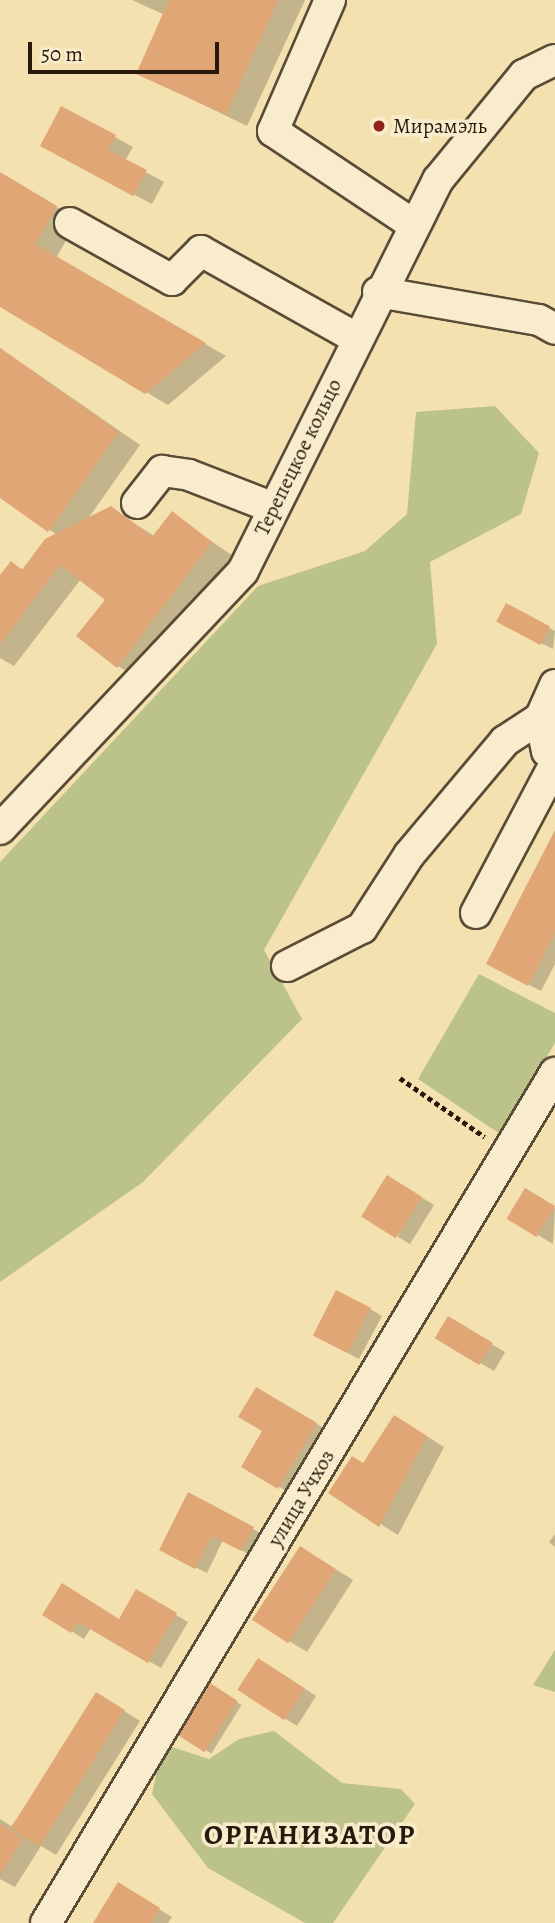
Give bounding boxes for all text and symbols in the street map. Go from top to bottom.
scale bar [32,28,222,72]
text: 50 m [41,40,83,68]
place label: Мирамэль [393,113,487,139]
marker: Мирамэль [371,118,387,134]
street label: Терепецкое кольцо [249,374,347,540]
street label: улица Учхоз [262,1445,340,1551]
district label: ОРГАНИЗАТОР [205,1818,415,1852]

